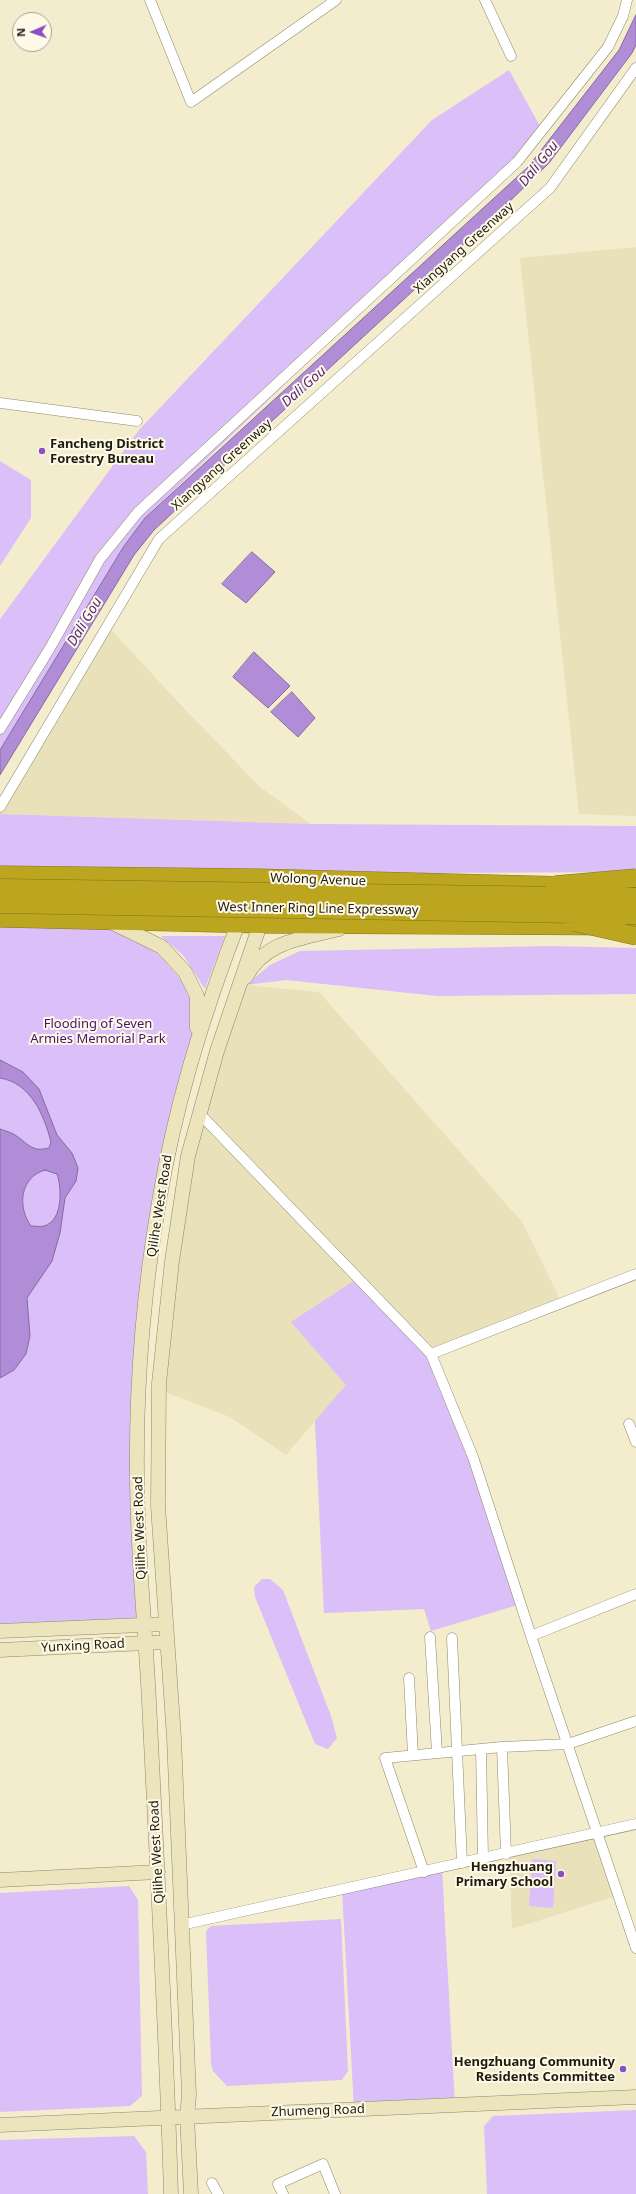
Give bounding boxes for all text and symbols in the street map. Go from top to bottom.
north arrow [12,12,52,52]
text: N [13,28,28,37]
water label: Dali Gou [516,138,562,190]
street label: Xiangyang Greenway [411,199,517,297]
water label: Dali Gou [278,363,330,411]
street label: Xiangyang Greenway [169,416,275,514]
place label: Fancheng District Forestry Bureau [50,436,164,467]
marker: Fancheng District Forestry Bureau [37,446,47,456]
water label: Dali Gou [64,595,106,649]
street label: Wolong Avenue [270,871,366,889]
street label: West Inner Ring Line Expressway [217,899,419,919]
park label: Flooding of Seven Armies Memorial Park [30,1016,166,1047]
street label: Qilihe West Road [144,1154,176,1258]
street label: Qilihe West Road [130,1476,150,1580]
street label: Yunxing Road [41,1636,125,1656]
street label: Qilihe West Road [146,1800,168,1904]
place label: Hengzhuang Primary School [456,1859,553,1890]
marker: Hengzhuang Primary School [556,1869,566,1879]
place label: Hengzhuang Community Residents Committee [454,2054,615,2085]
marker: Hengzhuang Community Residents Committee [618,2064,628,2074]
street label: Zhumeng Road [271,2102,365,2120]

